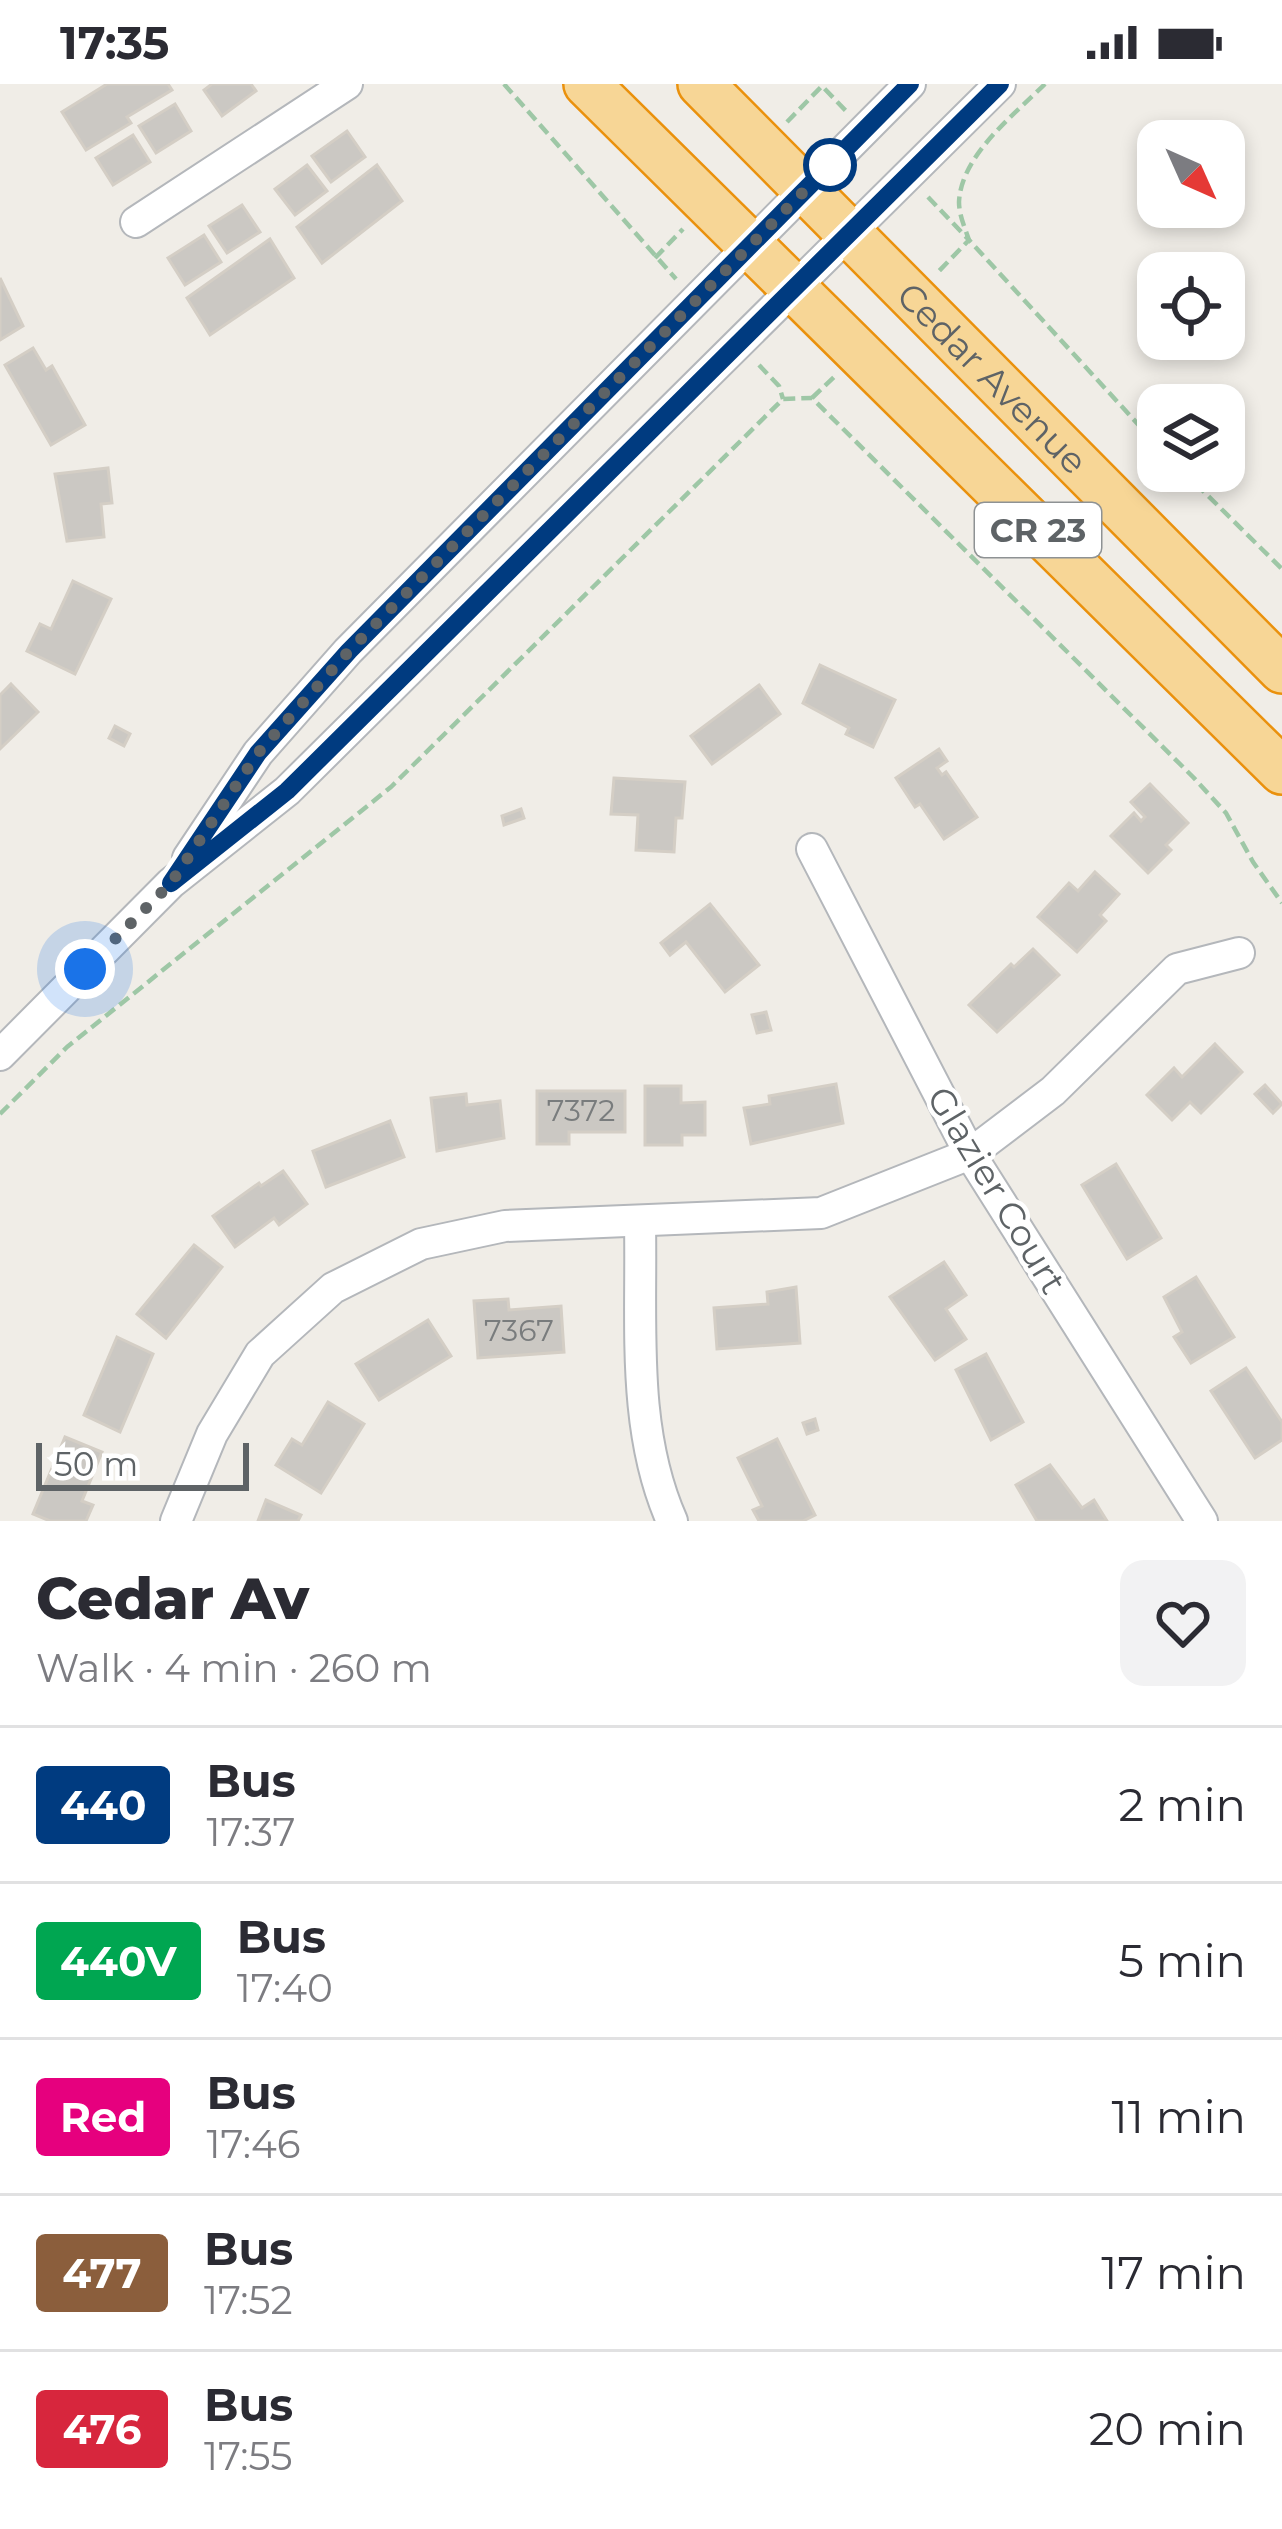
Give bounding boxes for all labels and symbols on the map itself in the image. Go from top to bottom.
north arrow [1137,120,1245,228]
unlabelled marker [805,140,855,190]
street label: Cedar Avenue [888,273,1097,483]
road number: CR 23 [975,503,1101,557]
your location [55,939,115,999]
street label: Glazier Court [918,1079,1076,1301]
house number: 7372 [547,1092,615,1129]
house number: 7367 [484,1312,554,1349]
scale bar [36,1437,249,1490]

